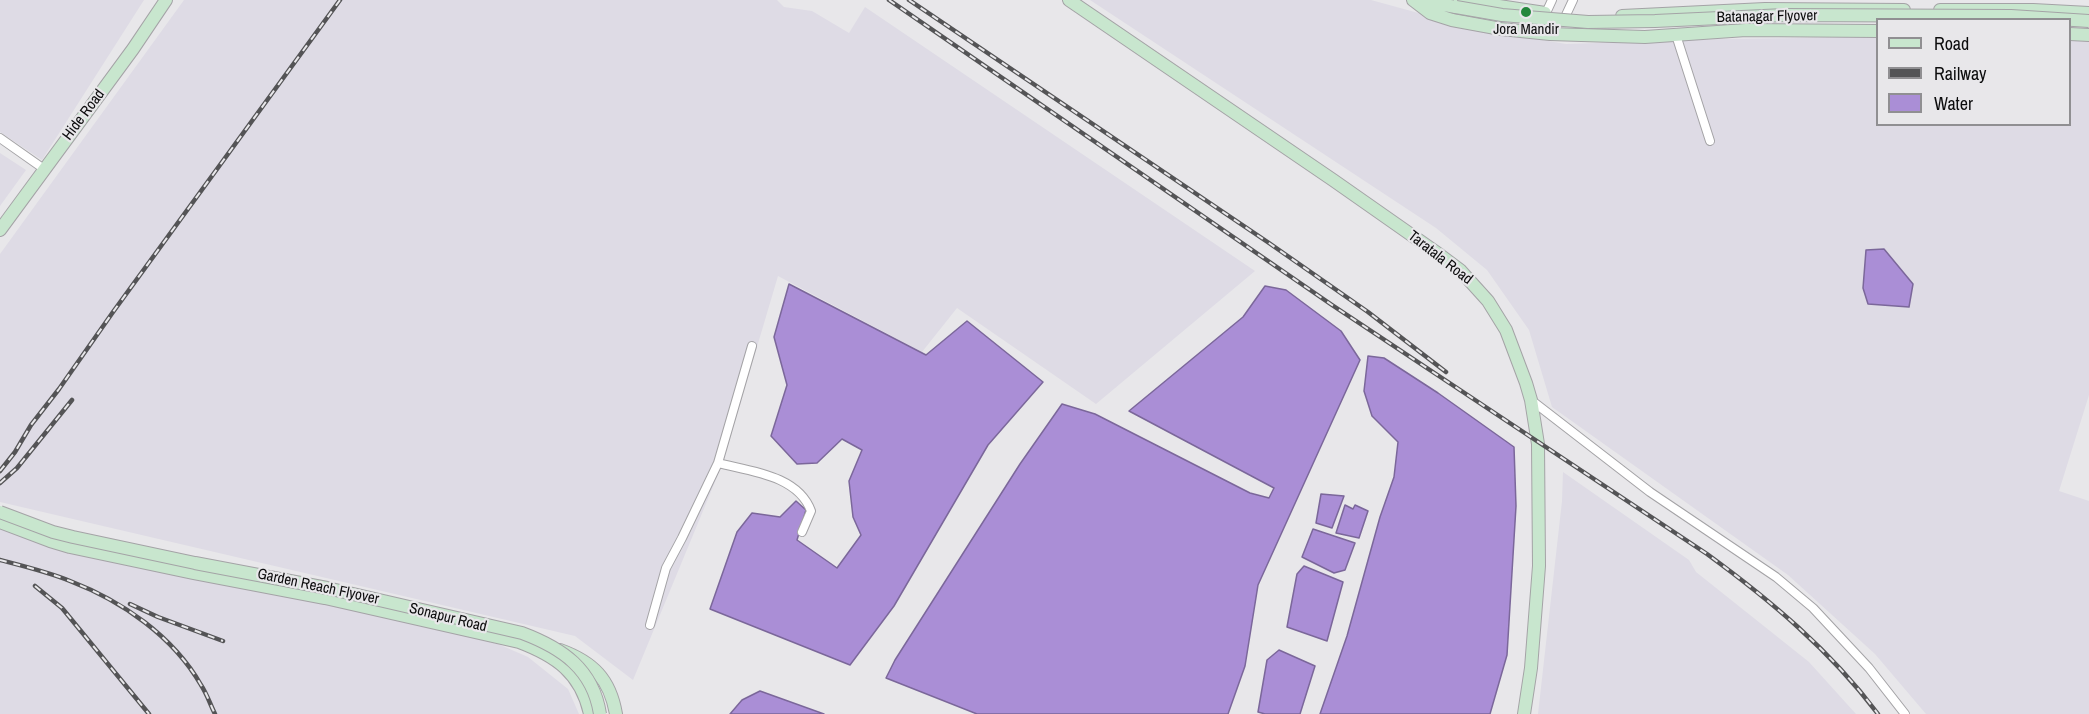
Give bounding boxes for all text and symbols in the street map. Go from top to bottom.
marker: Jora Mandir [1519,5,1533,19]
street label: Batanagar Flyover [1717,7,1817,27]
legend [1876,18,2071,126]
place label: Jora Mandir [1493,21,1559,39]
text: Road [1934,31,1969,56]
text: Railway [1934,61,1987,86]
street label: Hide Road [59,86,109,144]
text: Water [1934,91,1973,116]
street label: Taratala Road [1404,227,1476,289]
street label: Garden Reach Flyover [256,565,380,609]
street label: Sonapur Road [407,600,489,636]

